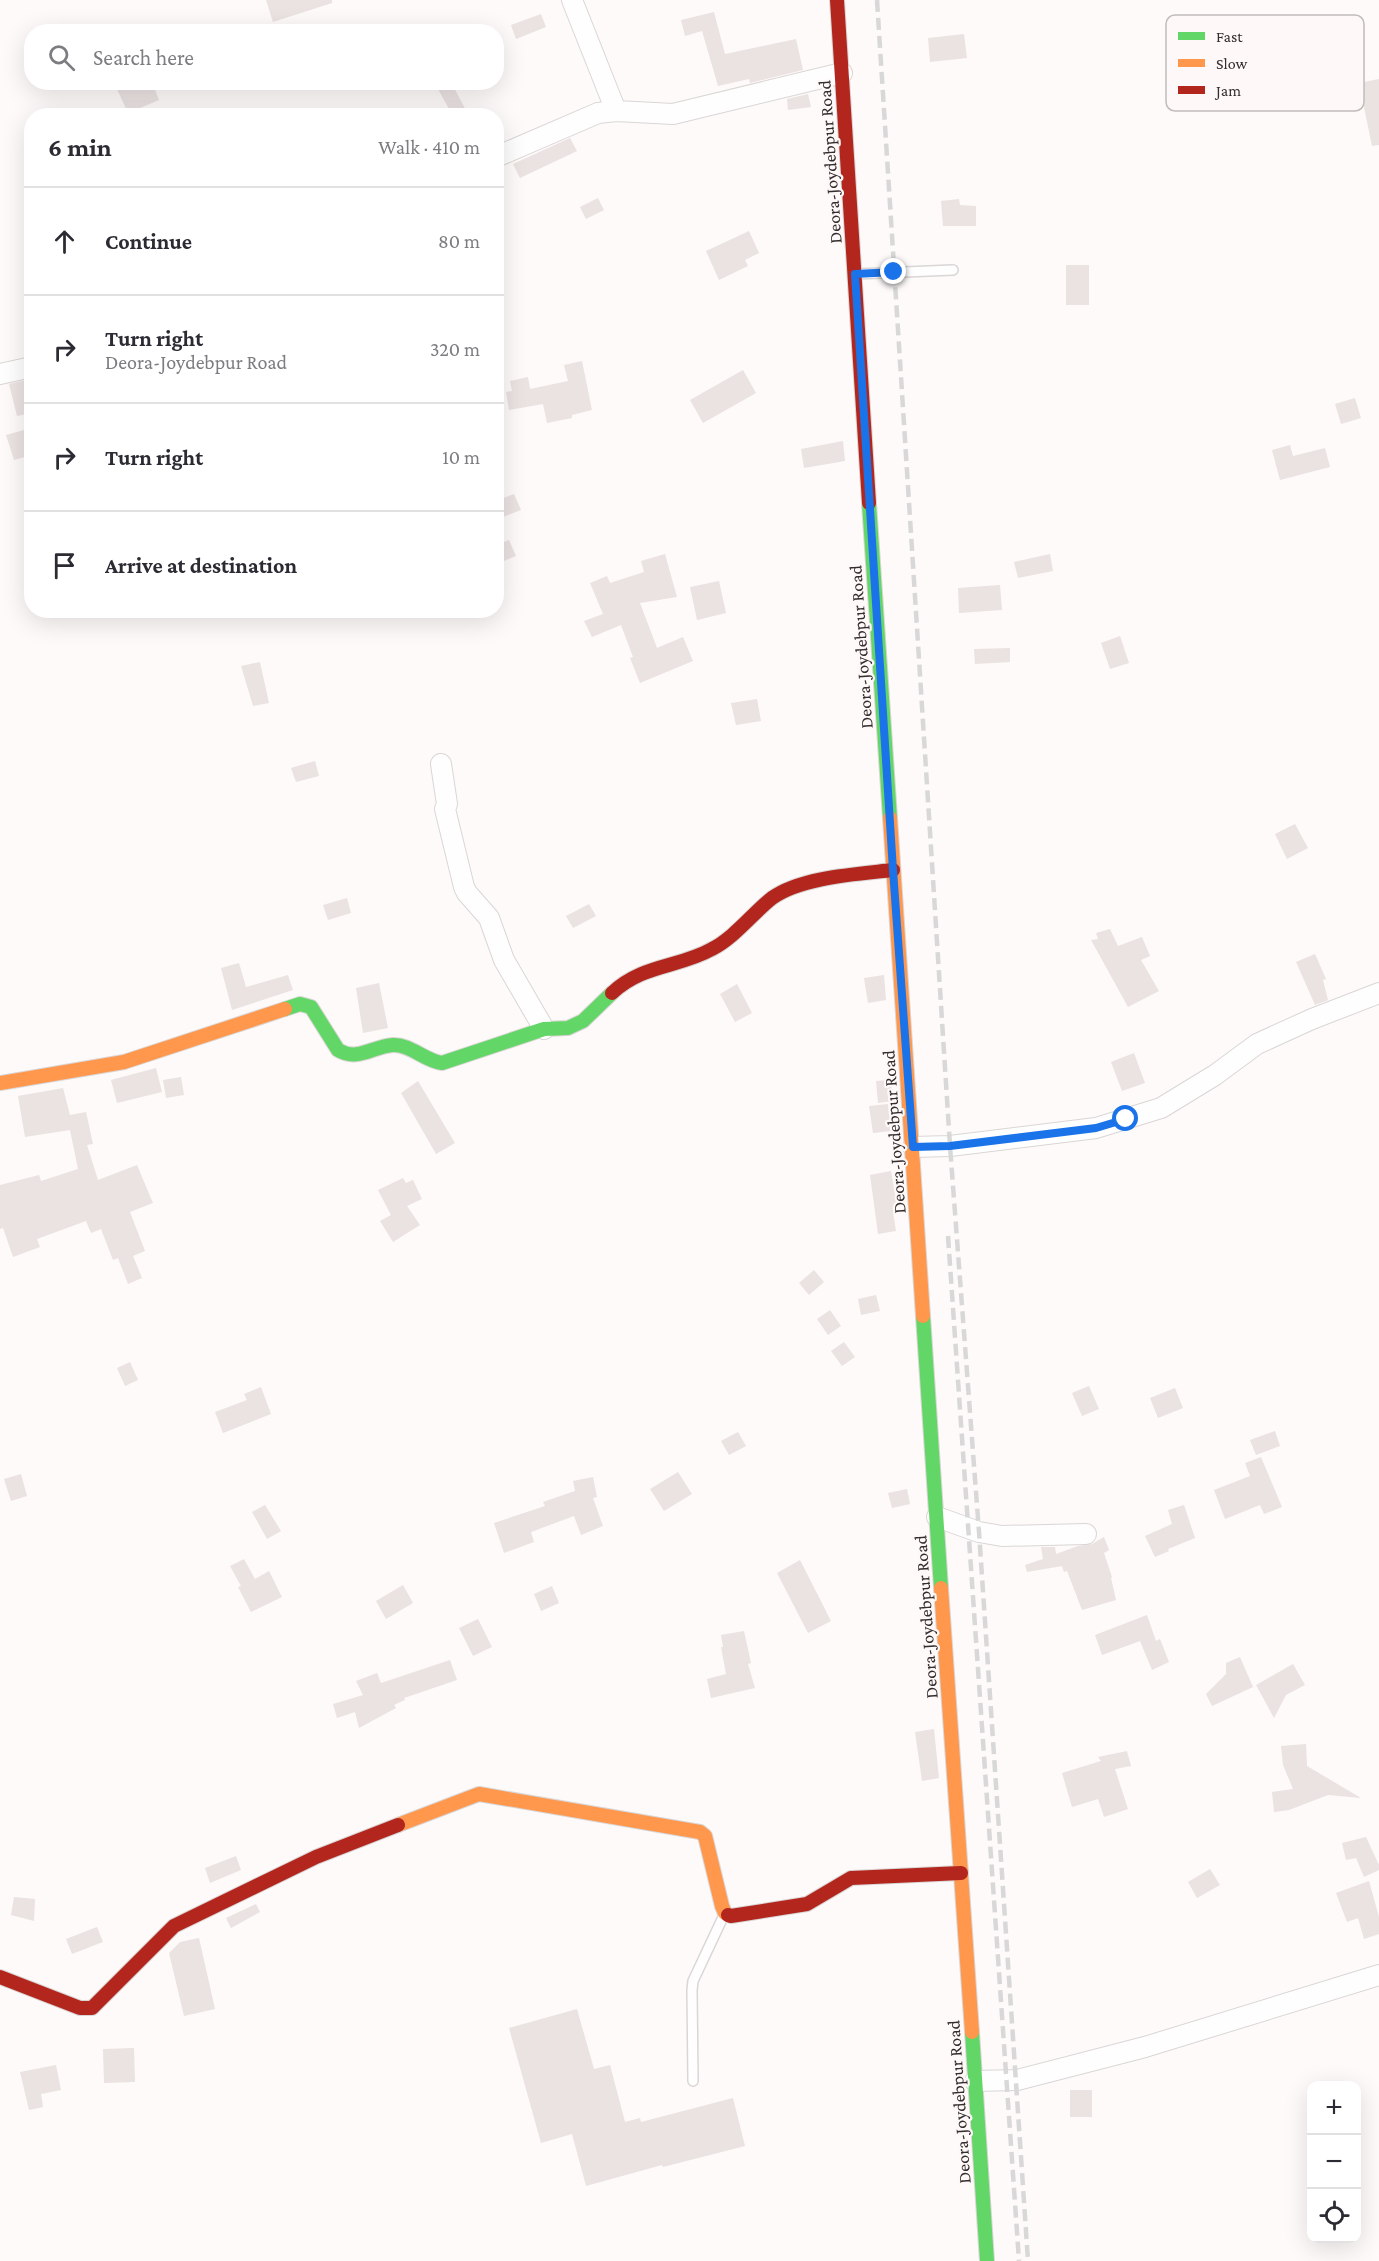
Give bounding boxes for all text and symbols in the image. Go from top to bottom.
legend [1166,15,1364,111]
search box [24,24,504,90]
text: Fast [1216,28,1243,45]
icon: search [45,41,78,74]
text: Search here [93,45,194,70]
text: Slow [1216,55,1248,72]
street label: Deora-Joydebpur Road [814,79,846,244]
text: Jam [1214,82,1241,100]
text: 6 min [48,133,112,162]
text: Walk · 410 m [378,136,480,158]
icon: ahead [48,225,81,258]
text: Continue [105,229,192,254]
text: 80 m [438,230,480,252]
route end [880,258,906,284]
text: Turn right [105,326,203,351]
icon: right [48,333,81,366]
text: 320 m [430,338,480,360]
text: Deora-Joydebpur Road [105,351,287,373]
icon: right [48,441,81,474]
text: Turn right [105,445,203,470]
text: 10 m [442,446,480,468]
icon: arrive [48,549,81,582]
text: Arrive at destination [105,553,297,578]
street label: Deora-Joydebpur Road [845,564,877,729]
street label: Deora-Joydebpur Road [878,1049,910,1214]
route start [1112,1105,1138,1131]
street label: Deora-Joydebpur Road [910,1534,942,1699]
street label: Deora-Joydebpur Road [943,2019,975,2184]
map controls [1307,2081,1361,2243]
button: + [1307,2081,1361,2135]
button: − [1307,2135,1361,2189]
button: locate [1307,2189,1361,2243]

